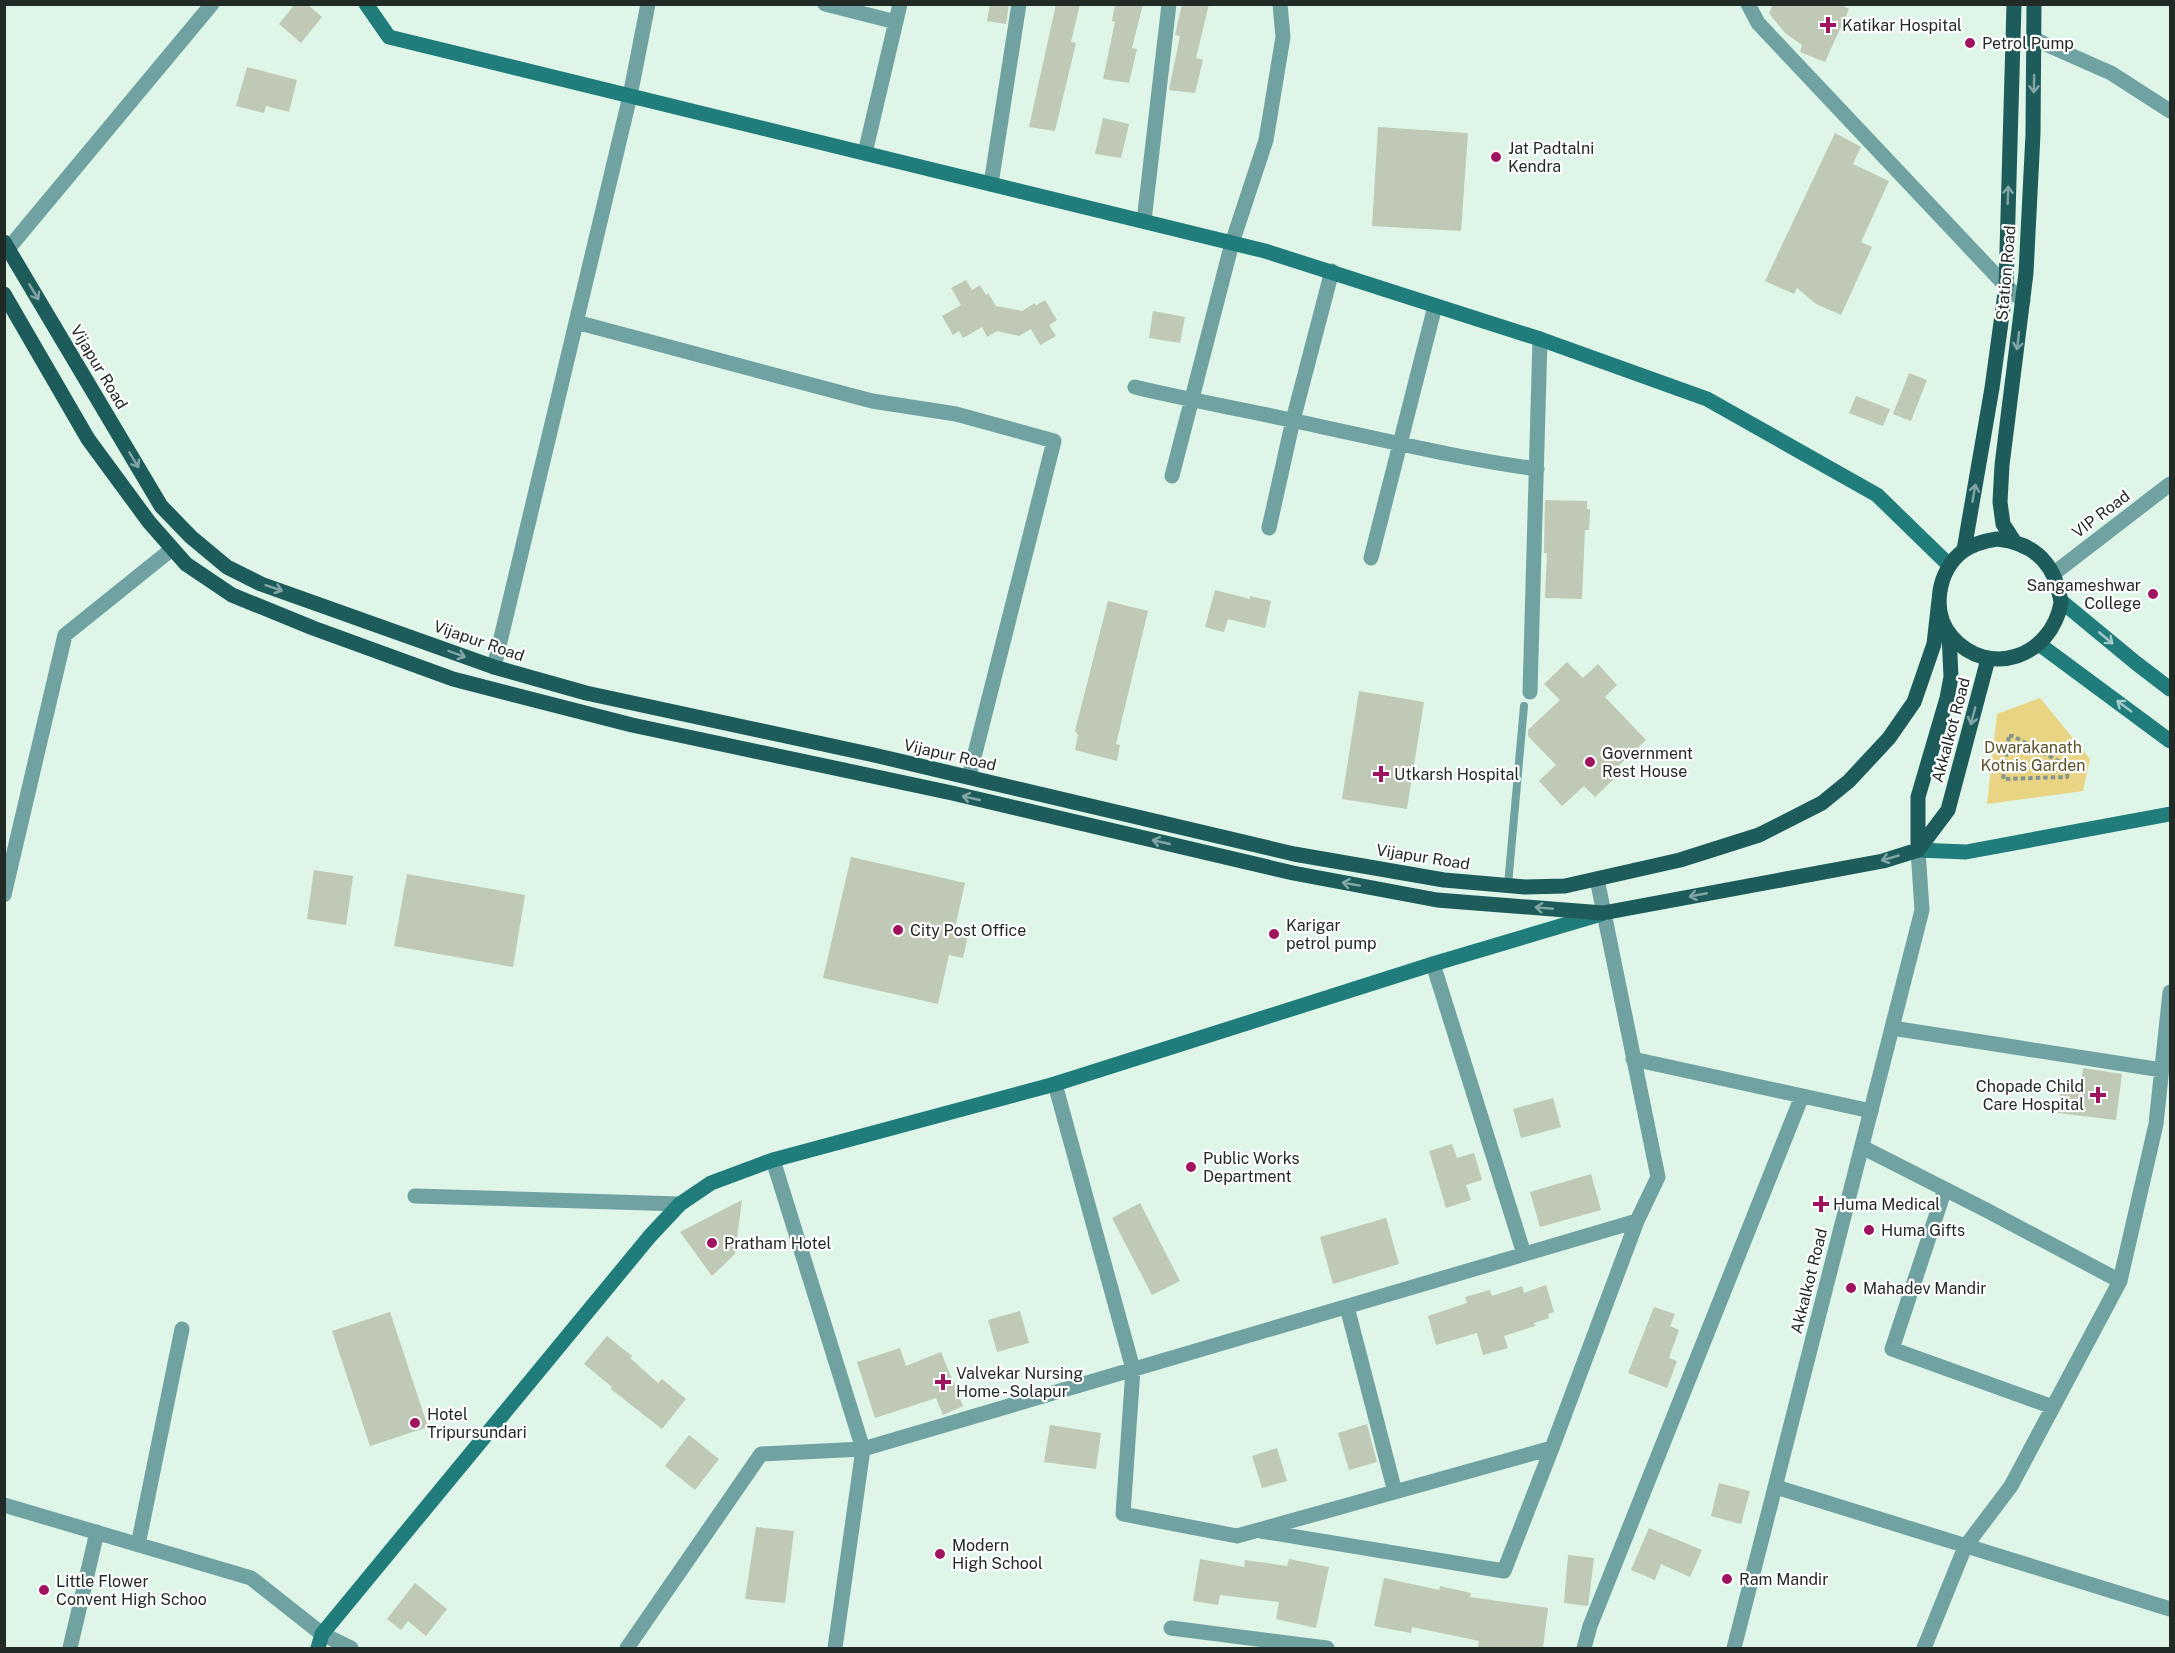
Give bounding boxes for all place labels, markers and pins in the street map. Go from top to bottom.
marker: Katikar Hospital [1819,16,1837,34]
place label: Katikar Hospital [1842,16,1962,35]
place label: Petrol Pump [1982,34,2074,53]
marker: Petrol Pump [1963,36,1977,50]
place label: Jat Padtalni Kendra [1508,139,1594,176]
marker: Jat Padtalni Kendra [1489,150,1503,164]
place label: Sangameshwar College [2026,576,2141,613]
marker: Sangameshwar College [2146,587,2160,601]
place label: Government Rest House [1602,744,1693,781]
marker: Government Rest House [1583,755,1597,769]
marker: Utkarsh Hospital [1372,765,1390,783]
place label: Utkarsh Hospital [1394,765,1519,784]
place label: Karigar petrol pump [1286,916,1377,953]
place label: City Post Office [910,921,1026,940]
marker: City Post Office [891,923,905,937]
marker: Karigar petrol pump [1267,927,1281,941]
place label: Chopade Child Care Hospital [1976,1077,2084,1114]
marker: Chopade Child Care Hospital [2089,1086,2107,1104]
place label: Public Works Department [1203,1149,1300,1186]
marker: Public Works Department [1184,1160,1198,1174]
place label: Huma Medical [1833,1195,1940,1214]
marker: Huma Medical [1814,1197,1828,1211]
place label: Huma Gifts [1881,1221,1965,1240]
marker: Huma Gifts [1862,1223,1876,1237]
place label: Pratham Hotel [724,1234,832,1253]
marker: Pratham Hotel [705,1236,719,1250]
place label: Mahadev Mandir [1863,1279,1987,1298]
marker: Mahadev Mandir [1844,1281,1858,1295]
place label: Valvekar Nursing Home - Solapur [956,1364,1083,1401]
marker: Valvekar Nursing Home - Solapur [934,1373,952,1391]
place label: Hotel Tripursundari [427,1405,527,1442]
marker: Hotel Tripursundari [408,1416,422,1430]
place label: Modern High School [952,1536,1043,1573]
marker: Modern High School [933,1547,947,1561]
place label: Ram Mandir [1739,1570,1828,1589]
place label: Little Flower Convent High Schoo [56,1572,207,1609]
marker: Ram Mandir [1720,1572,1734,1586]
marker: Little Flower Convent High Schoo [37,1583,51,1597]

